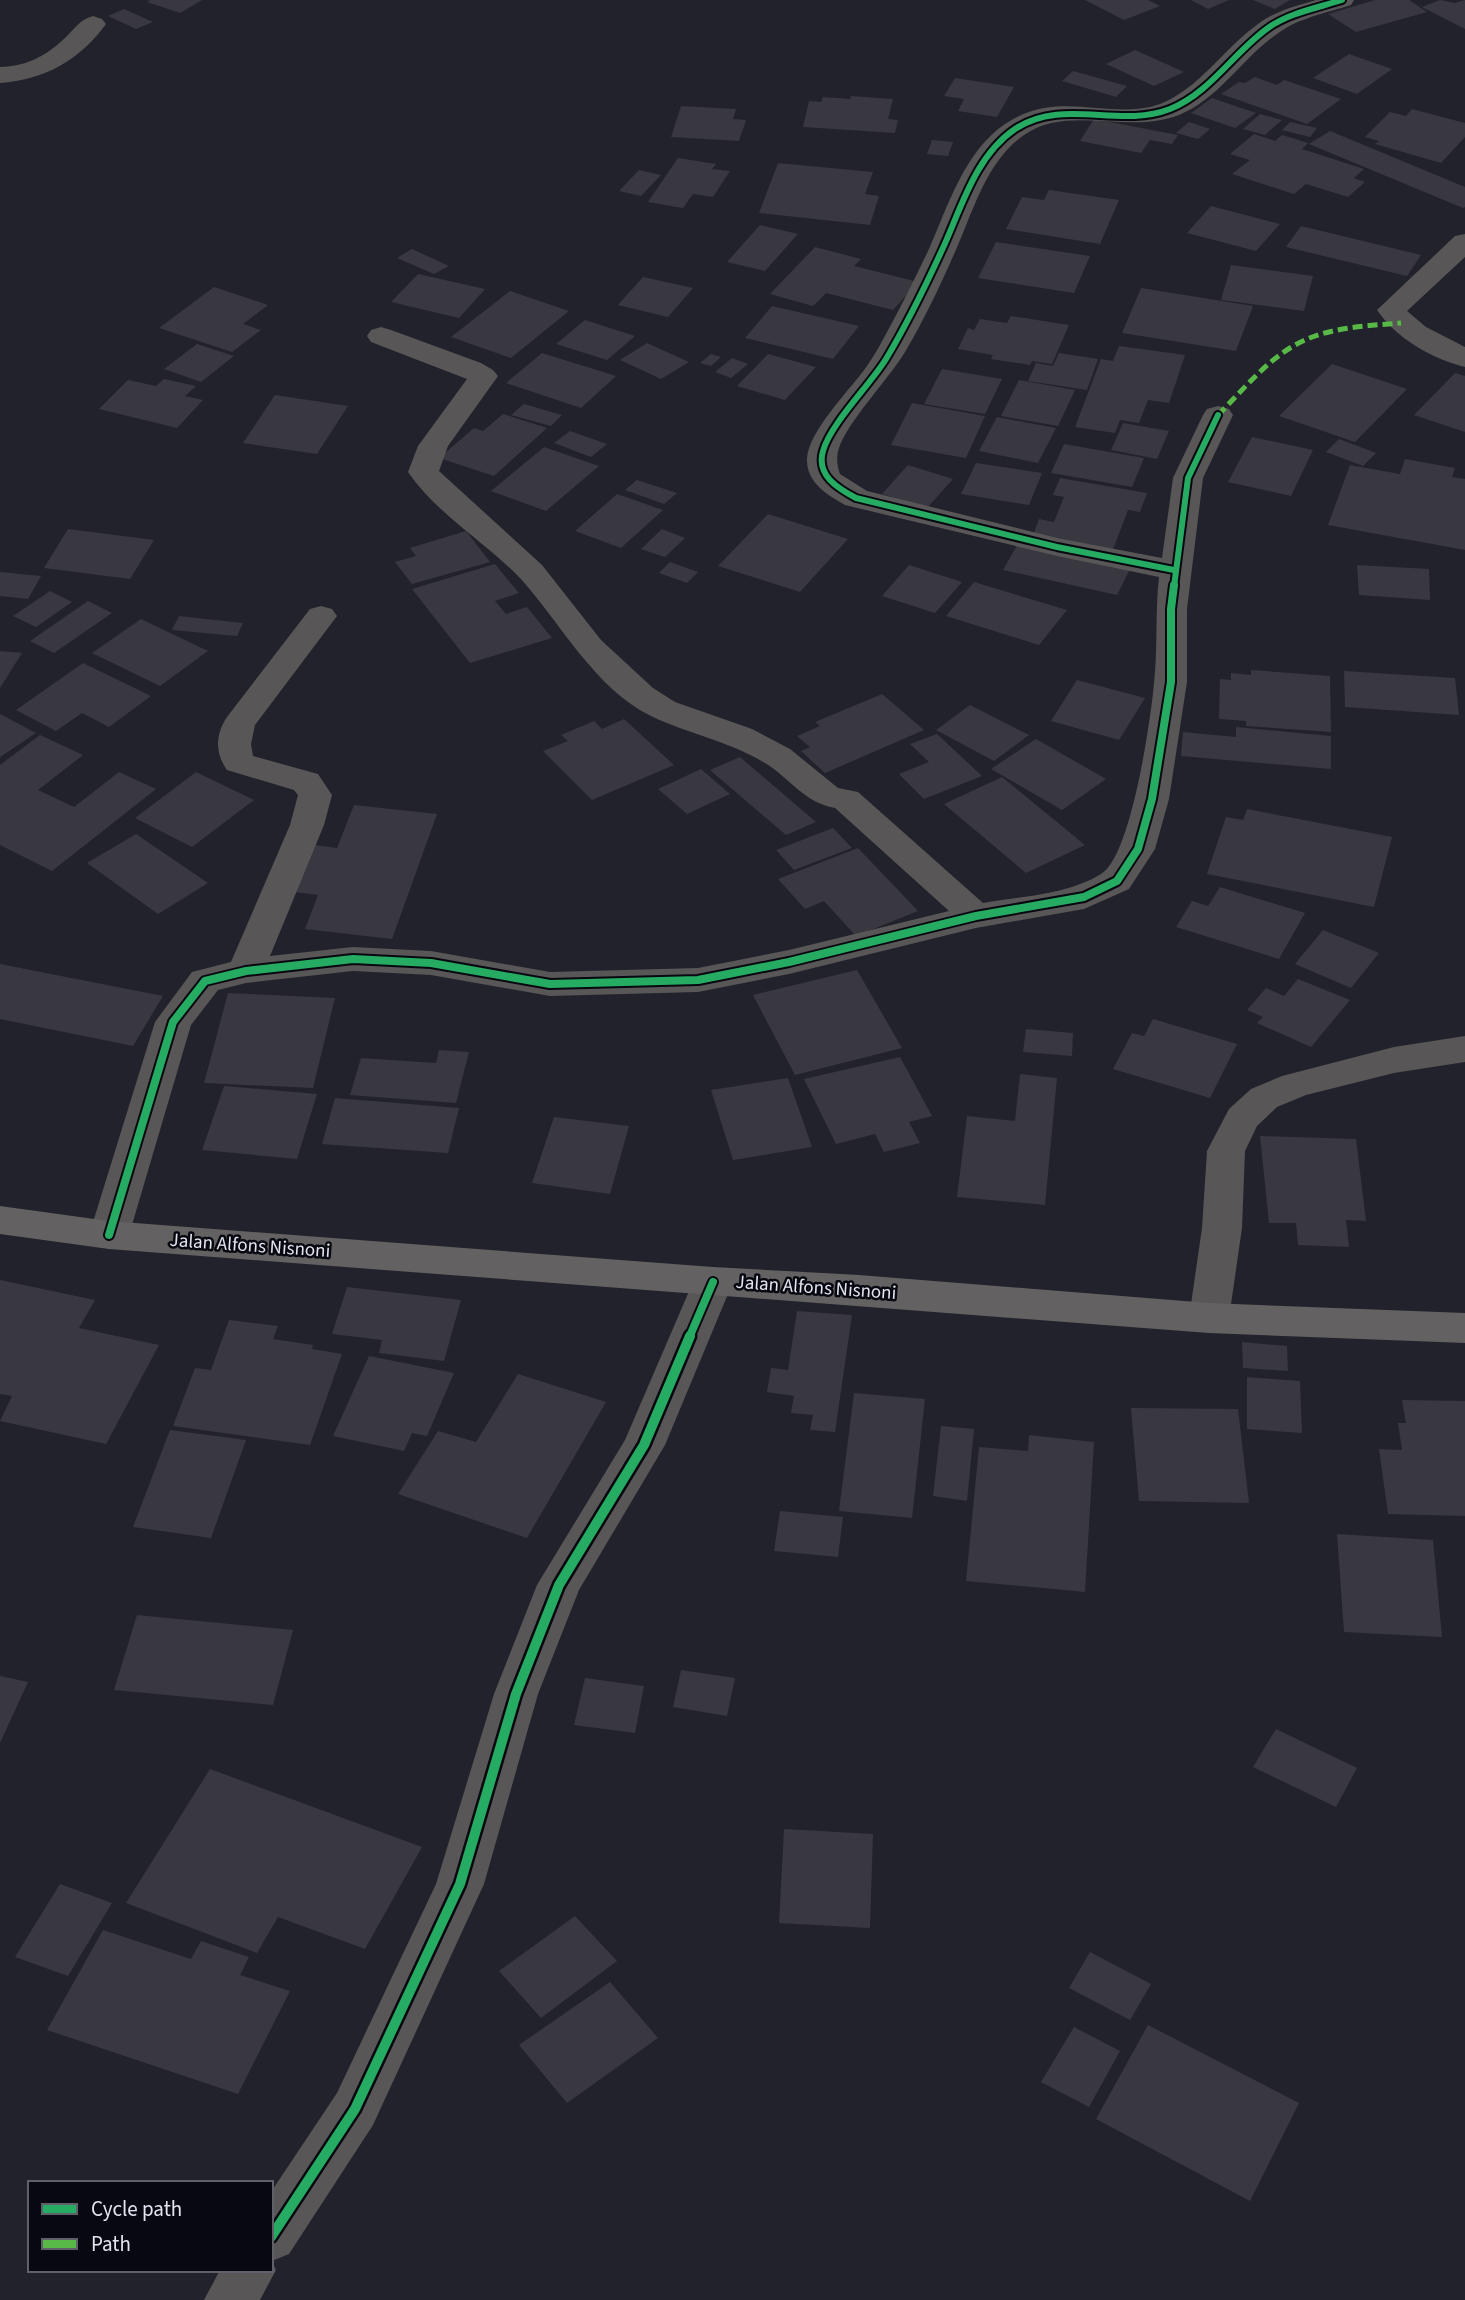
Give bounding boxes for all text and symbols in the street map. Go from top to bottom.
street label: Jalan Alfons Nisnoni [169,1227,331,1265]
street label: Jalan Alfons Nisnoni [735,1269,897,1307]
legend [28,2181,273,2272]
text: Cycle path [91,2194,182,2224]
text: Path [91,2229,131,2259]

